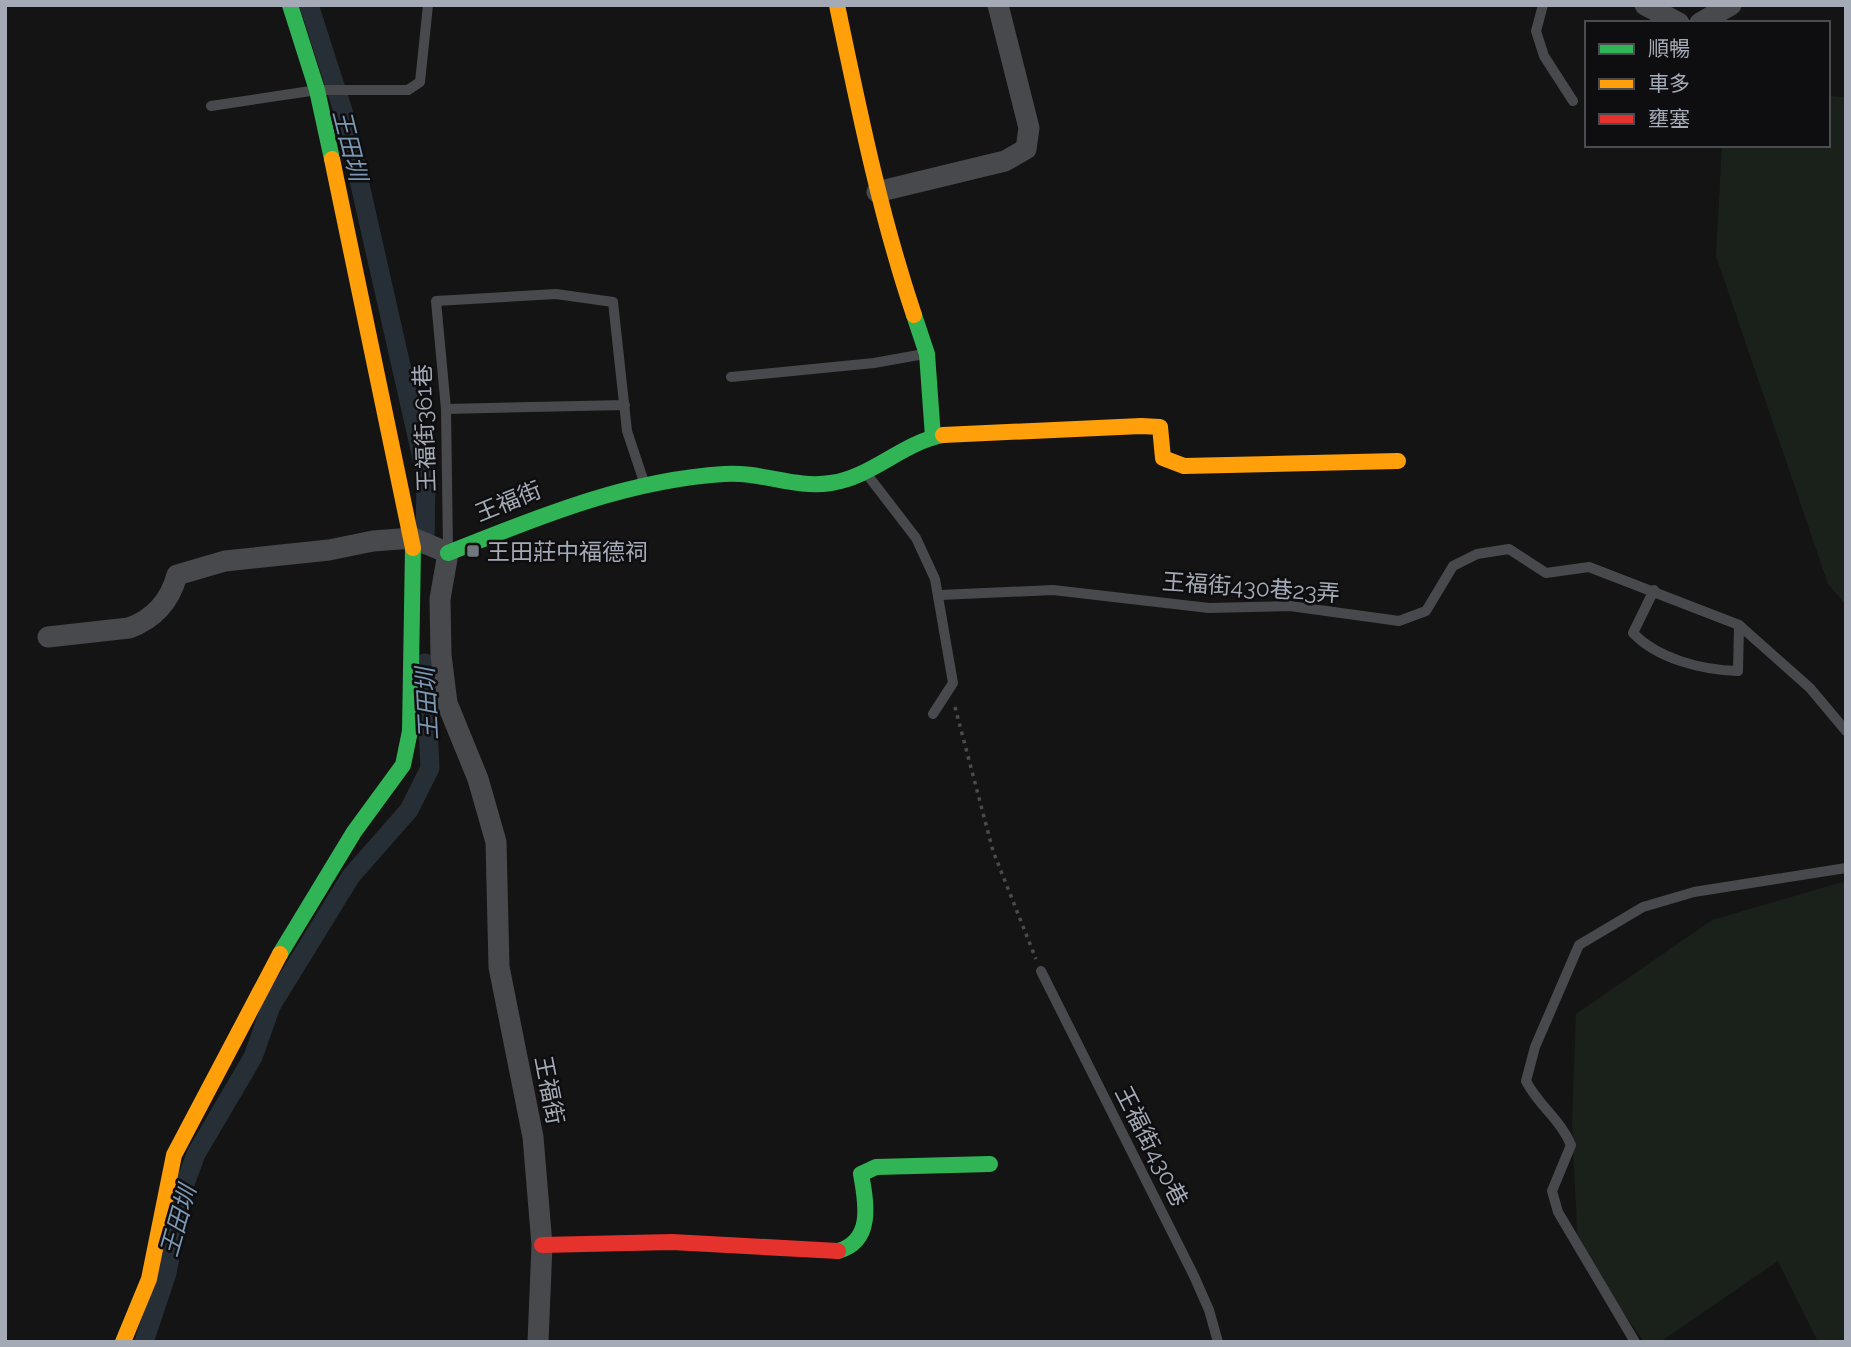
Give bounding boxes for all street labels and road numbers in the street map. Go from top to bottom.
street label: 王福街361巷 [408,364,440,492]
street label: 王福街 [471,476,545,526]
street label: 王福街430巷23弄 [1161,567,1341,607]
street label: 王福街 [530,1054,570,1126]
street label: 王福街430巷 [1110,1082,1194,1210]

